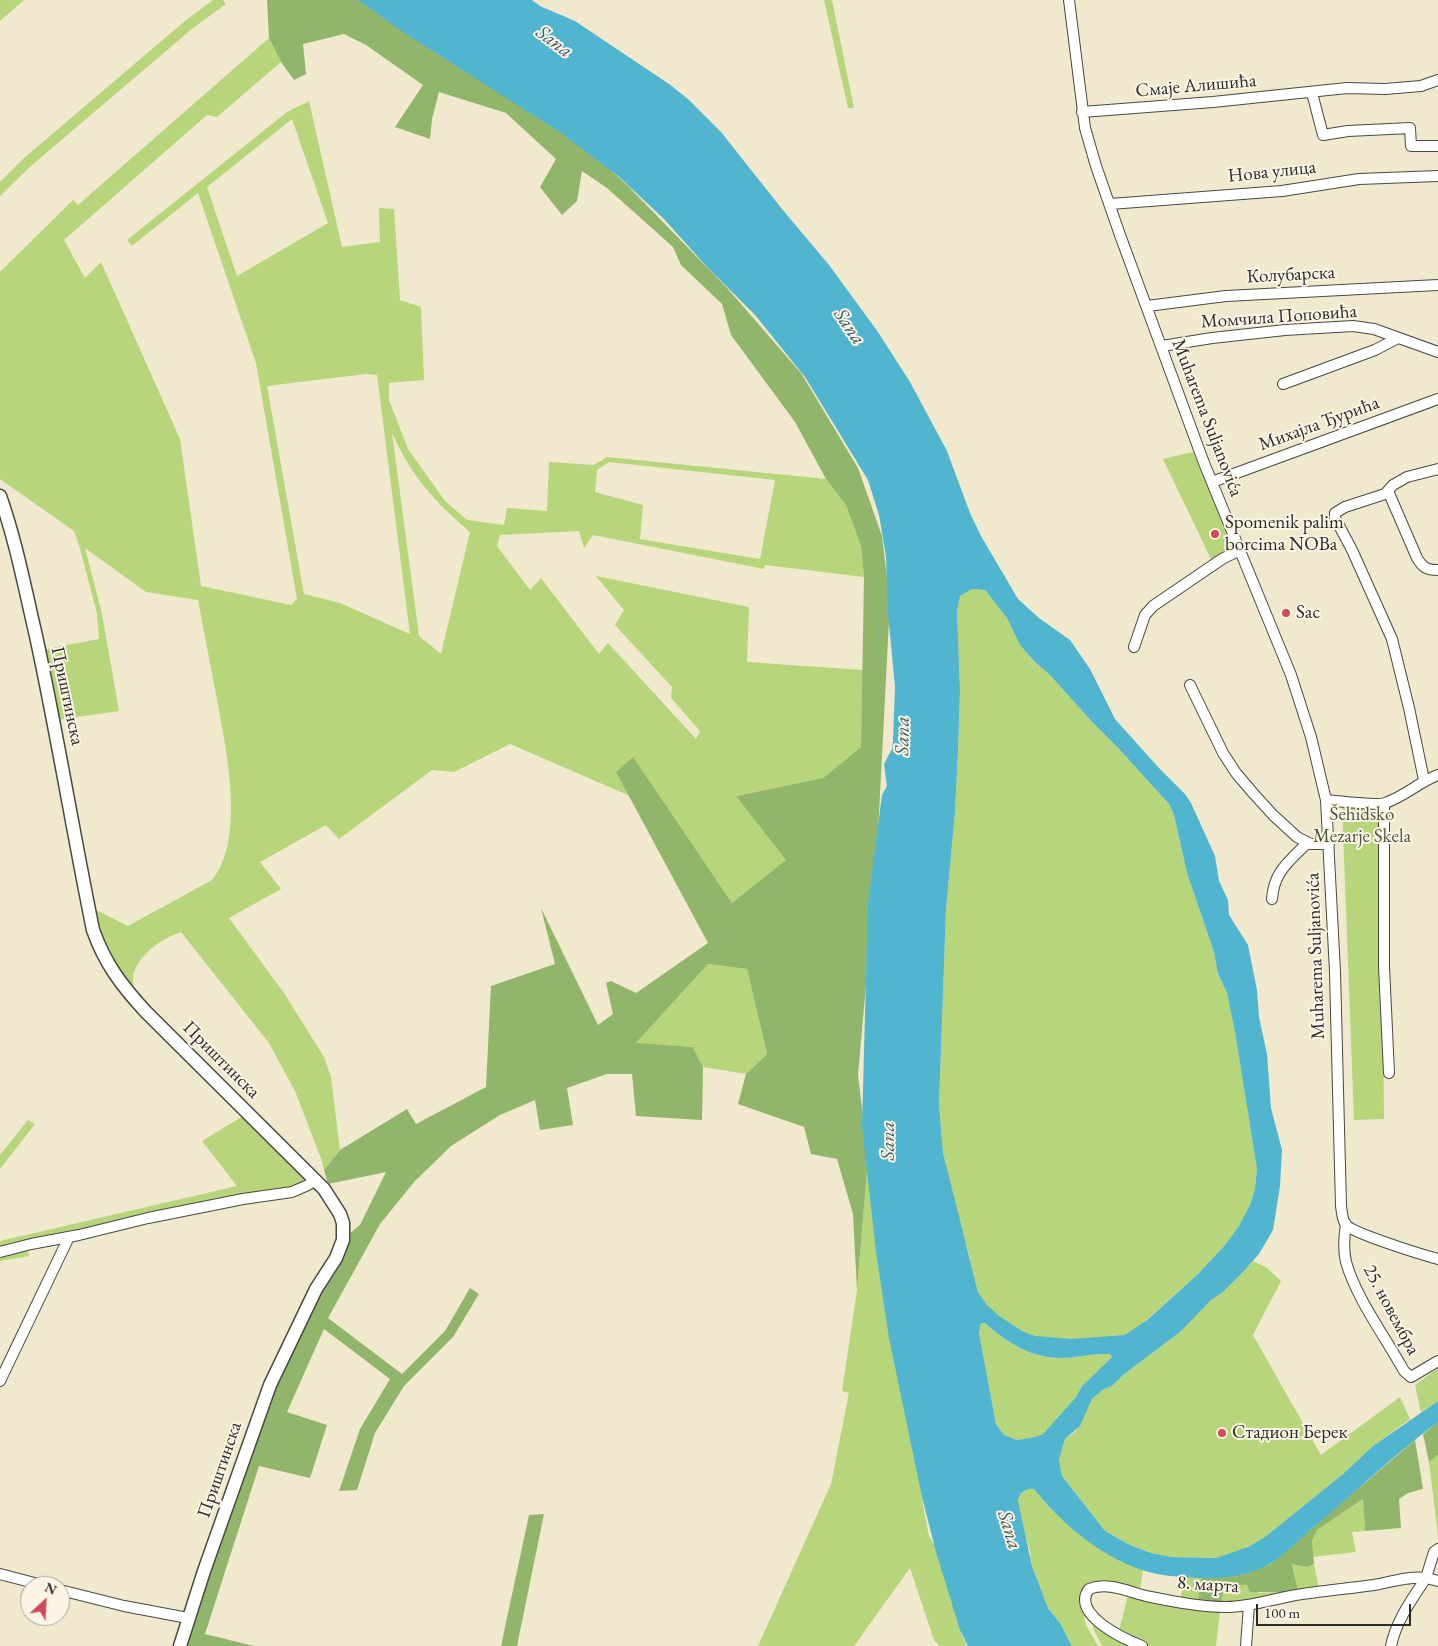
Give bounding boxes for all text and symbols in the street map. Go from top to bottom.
water label: Sana [531,21,577,63]
street label: Смаје Алишића [1135,69,1257,103]
street label: Нова улица [1227,156,1317,188]
street label: Колубарска [1246,261,1336,289]
street label: Момчила Поповића [1200,300,1358,334]
water label: Sana [828,304,870,350]
street label: Muharema Suljanovića [1166,336,1248,500]
street label: Михајла Ђурића [1256,392,1382,456]
place label: Spomenik palim borcima NOBa [1225,512,1344,556]
marker: Spomenik palim borcima NOBa [1209,528,1221,540]
place label: Sac [1296,602,1320,624]
marker: Sac [1280,607,1292,619]
street label: Приштинска [45,645,89,747]
water label: Sana [891,716,915,756]
park label: Šehidsko Mezarje Skela [1313,804,1411,848]
street label: Muharema Suljanovića [1302,872,1330,1040]
street label: Приштинска [177,1016,265,1104]
water label: Sana [877,1121,901,1161]
street label: 25. новембра [1358,1261,1424,1359]
street label: Приштинска [193,1419,247,1521]
place label: Стадион Берек [1232,1422,1348,1444]
marker: Стадион Берек [1216,1427,1228,1439]
water label: Sana [992,1508,1026,1552]
street label: 8. марта [1176,1571,1240,1599]
north arrow [20,1576,70,1626]
text: N [42,1578,60,1599]
scale bar [1258,1594,1413,1626]
text: 100 m [1264,1603,1300,1622]

